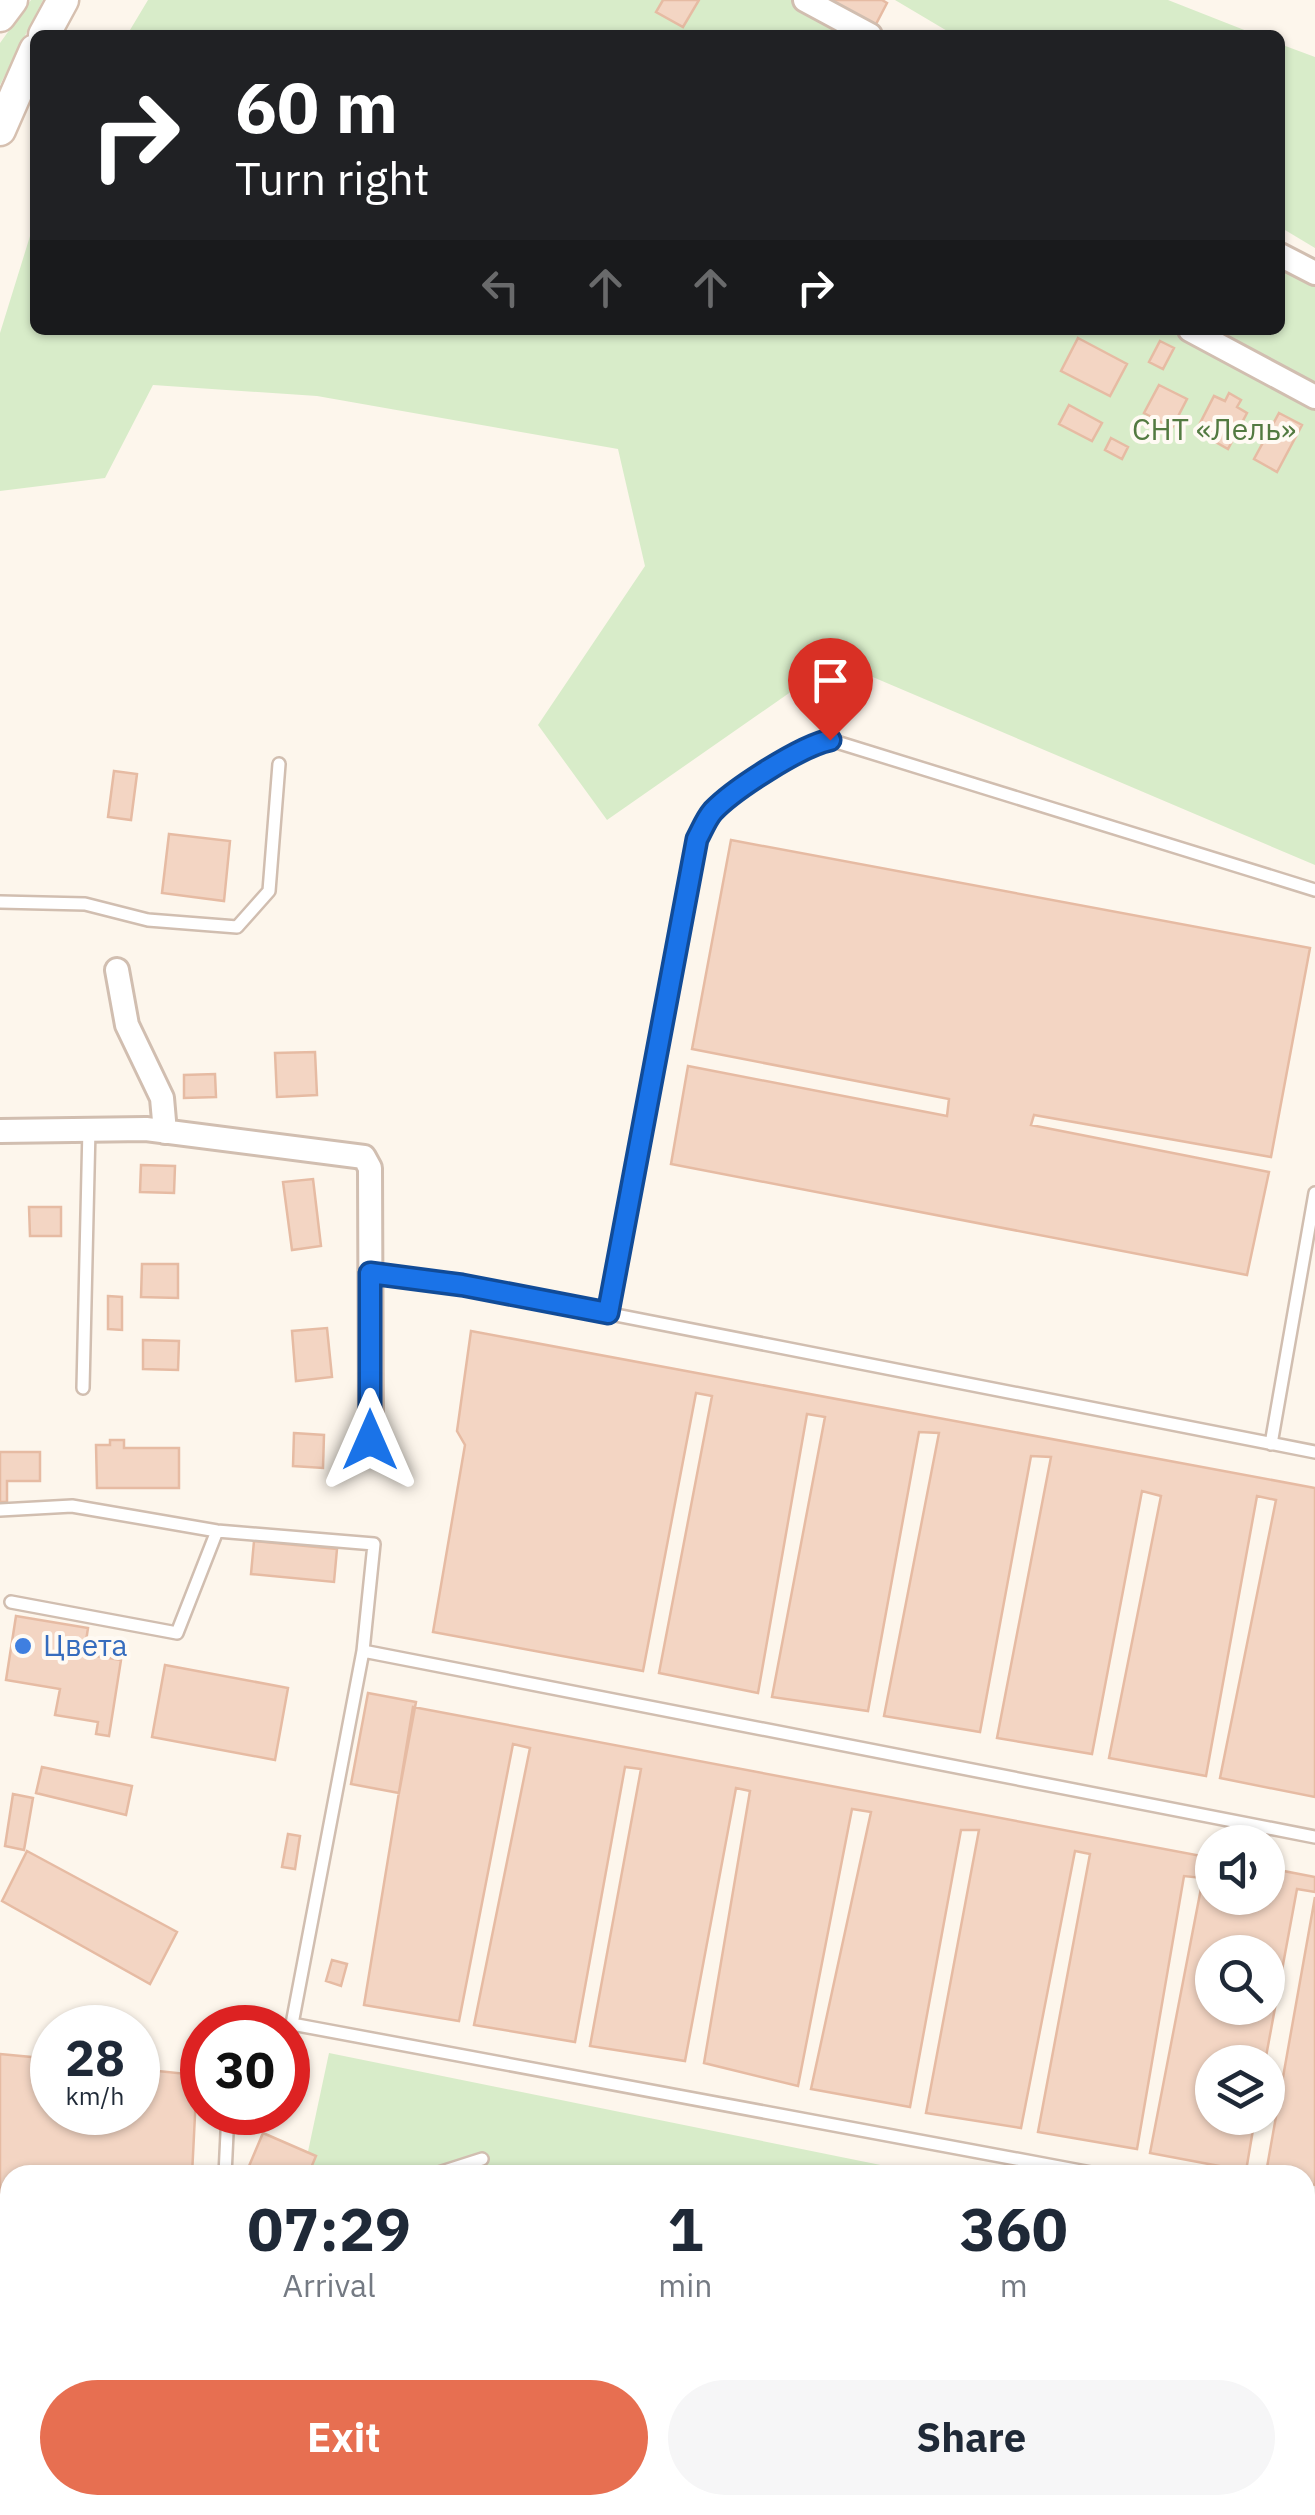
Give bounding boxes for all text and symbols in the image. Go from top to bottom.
text: 60 m [235,61,398,152]
icon: right [70,70,200,200]
text: Turn right [235,149,430,207]
icon: left [473,260,528,315]
icon: ahead [578,260,633,315]
icon: ahead [683,260,738,315]
icon: right [788,260,843,315]
park label: СНТ «Лель» [1132,409,1296,448]
pin [788,638,873,741]
icon: arrive [803,653,858,708]
position arrow [318,1388,422,1492]
place label: Цвета [43,1625,128,1664]
marker: Цвета [12,1635,34,1657]
map controls [1195,1825,1285,2135]
button: sound [1195,1825,1285,1915]
button: search [1195,1935,1285,2025]
speed limit sign: 30 [180,2005,310,2135]
text: 28 [65,2025,125,2090]
button: layers [1195,2045,1285,2135]
text: km/h [66,2079,124,2112]
text: 07:29 [247,2189,411,2268]
text: 1 [667,2189,703,2268]
text: 360 [960,2189,1068,2268]
text: Arrival [283,2264,376,2306]
text: min [658,2264,712,2306]
text: m [1000,2264,1028,2306]
button: Exit [40,2380,648,2495]
button: Share [668,2380,1275,2495]

